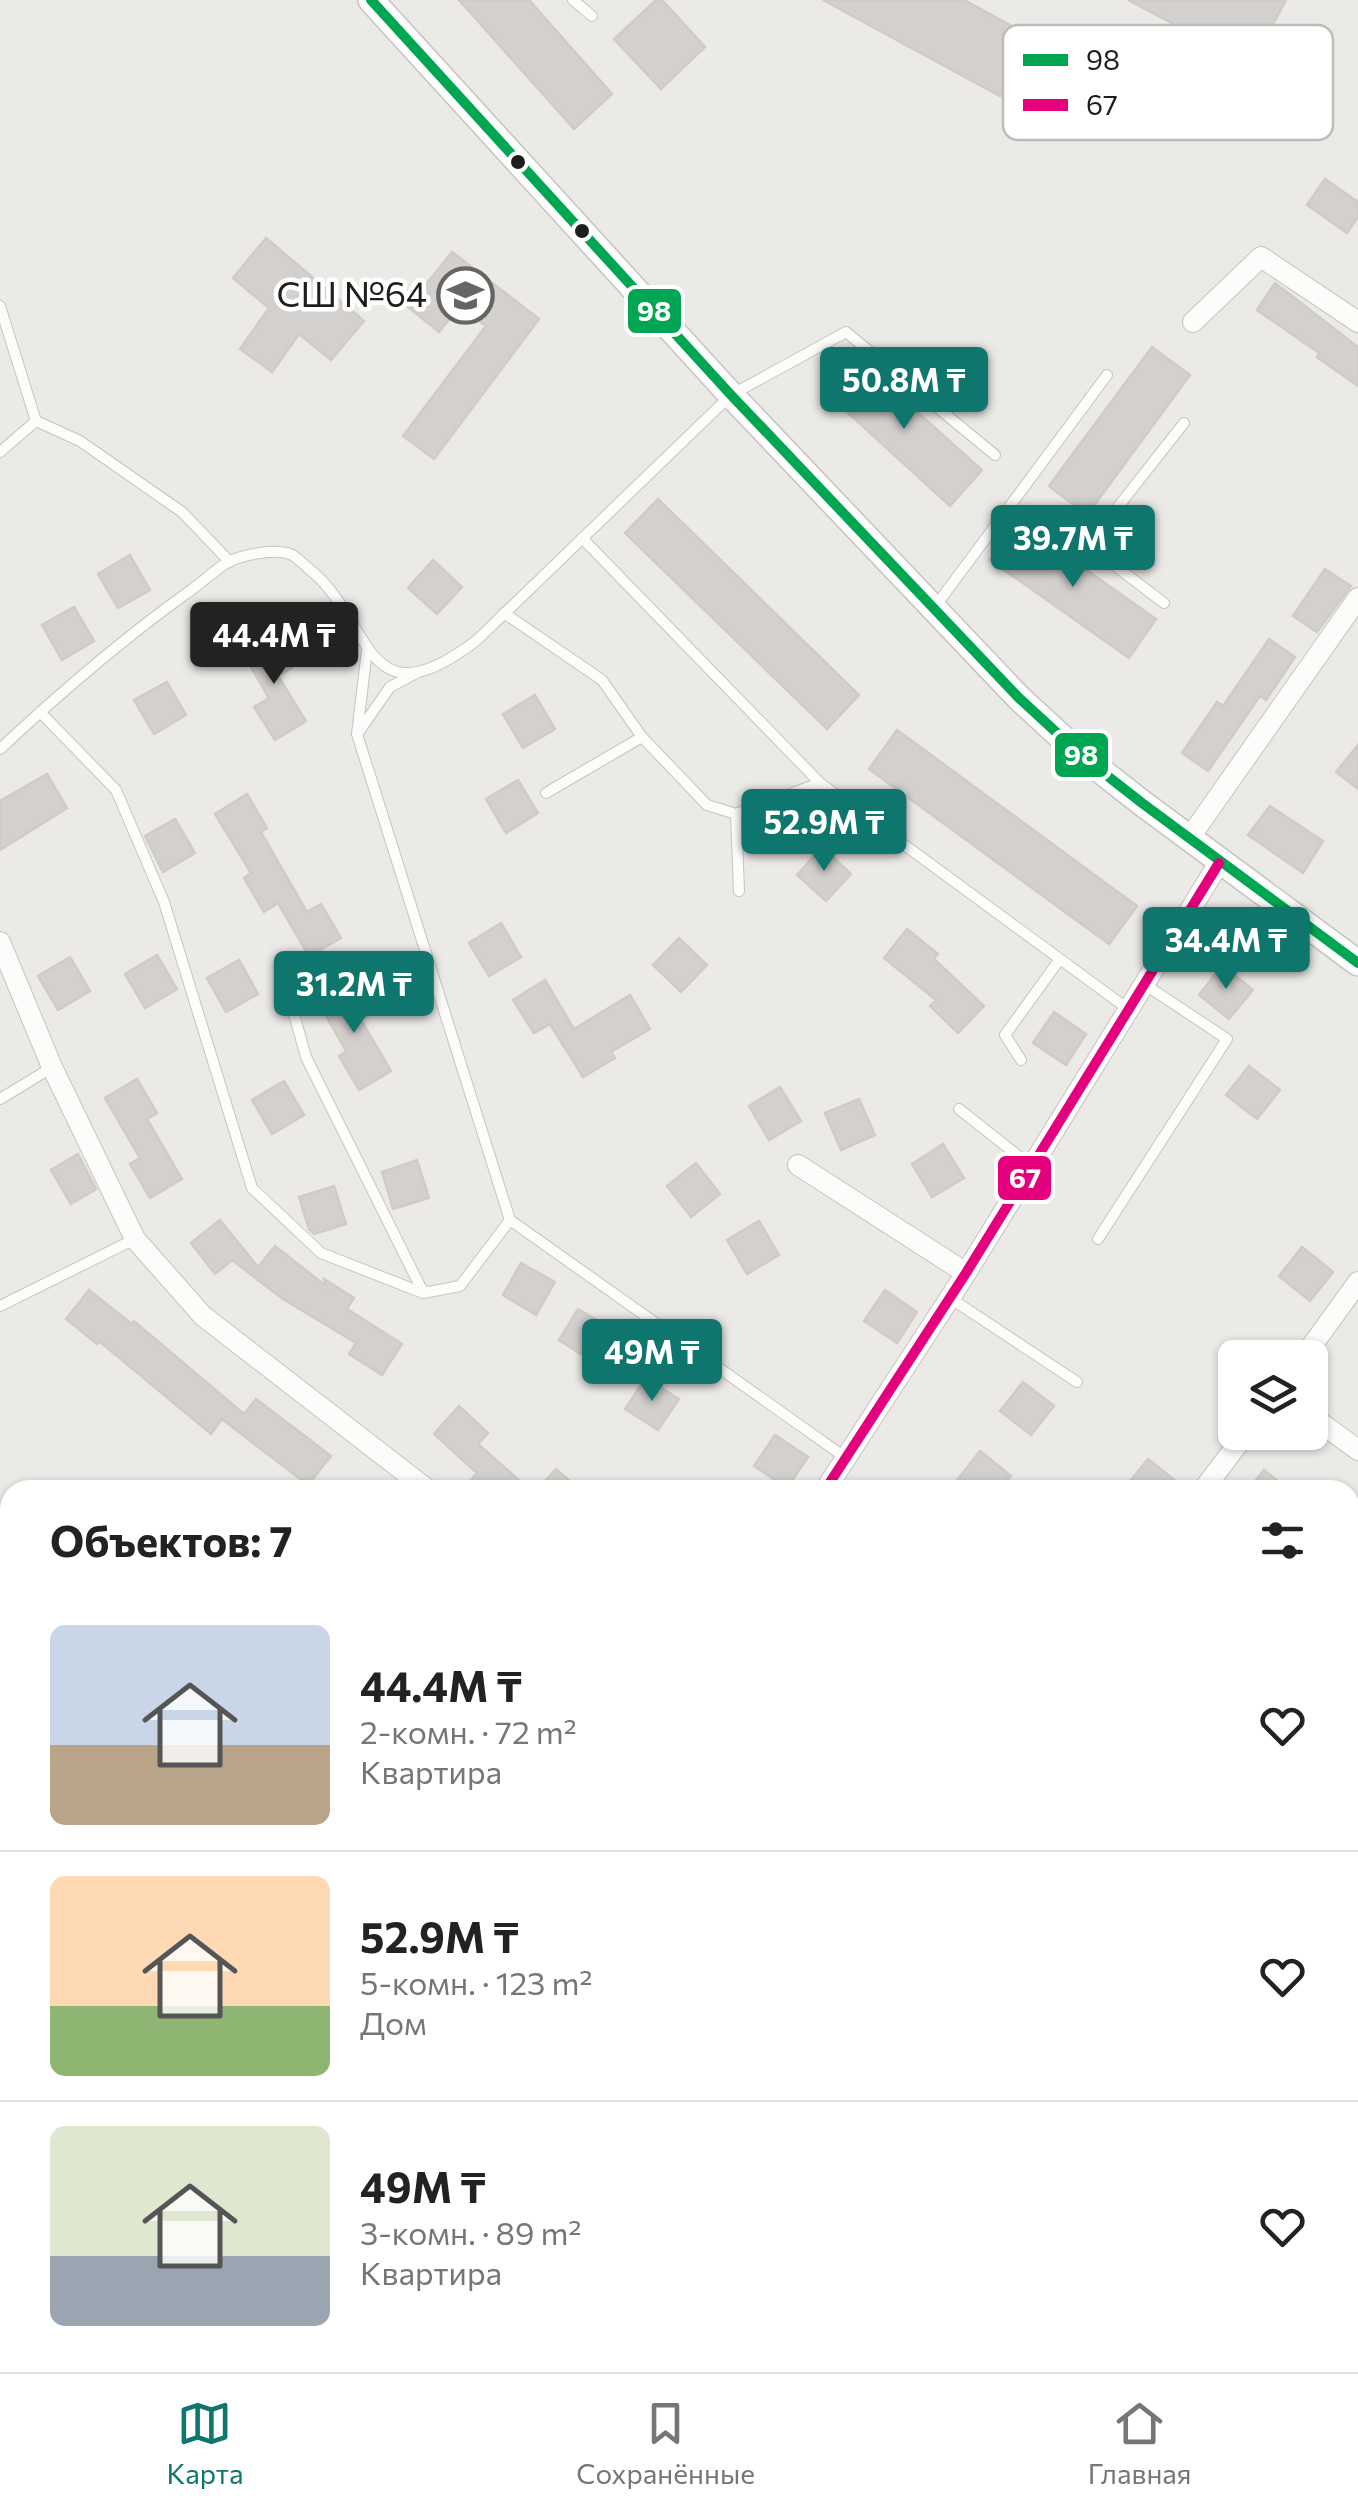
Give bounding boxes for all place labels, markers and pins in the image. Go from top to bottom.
unlabelled marker [508,152,528,172]
unlabelled marker [572,221,592,241]
school or university icon: СШ №64 [436,265,496,325]
place label: СШ №64 [276,271,427,314]
pin: 50.8M ₸ [812,347,996,432]
pin: 39.7M ₸ [981,505,1165,590]
pin: 44.4M ₸ [182,602,366,687]
pin: 52.9M ₸ [732,789,916,874]
pin: 34.4M ₸ [1134,907,1318,992]
pin: 31.2M ₸ [262,951,446,1036]
pin: 49M ₸ [582,1319,722,1404]

